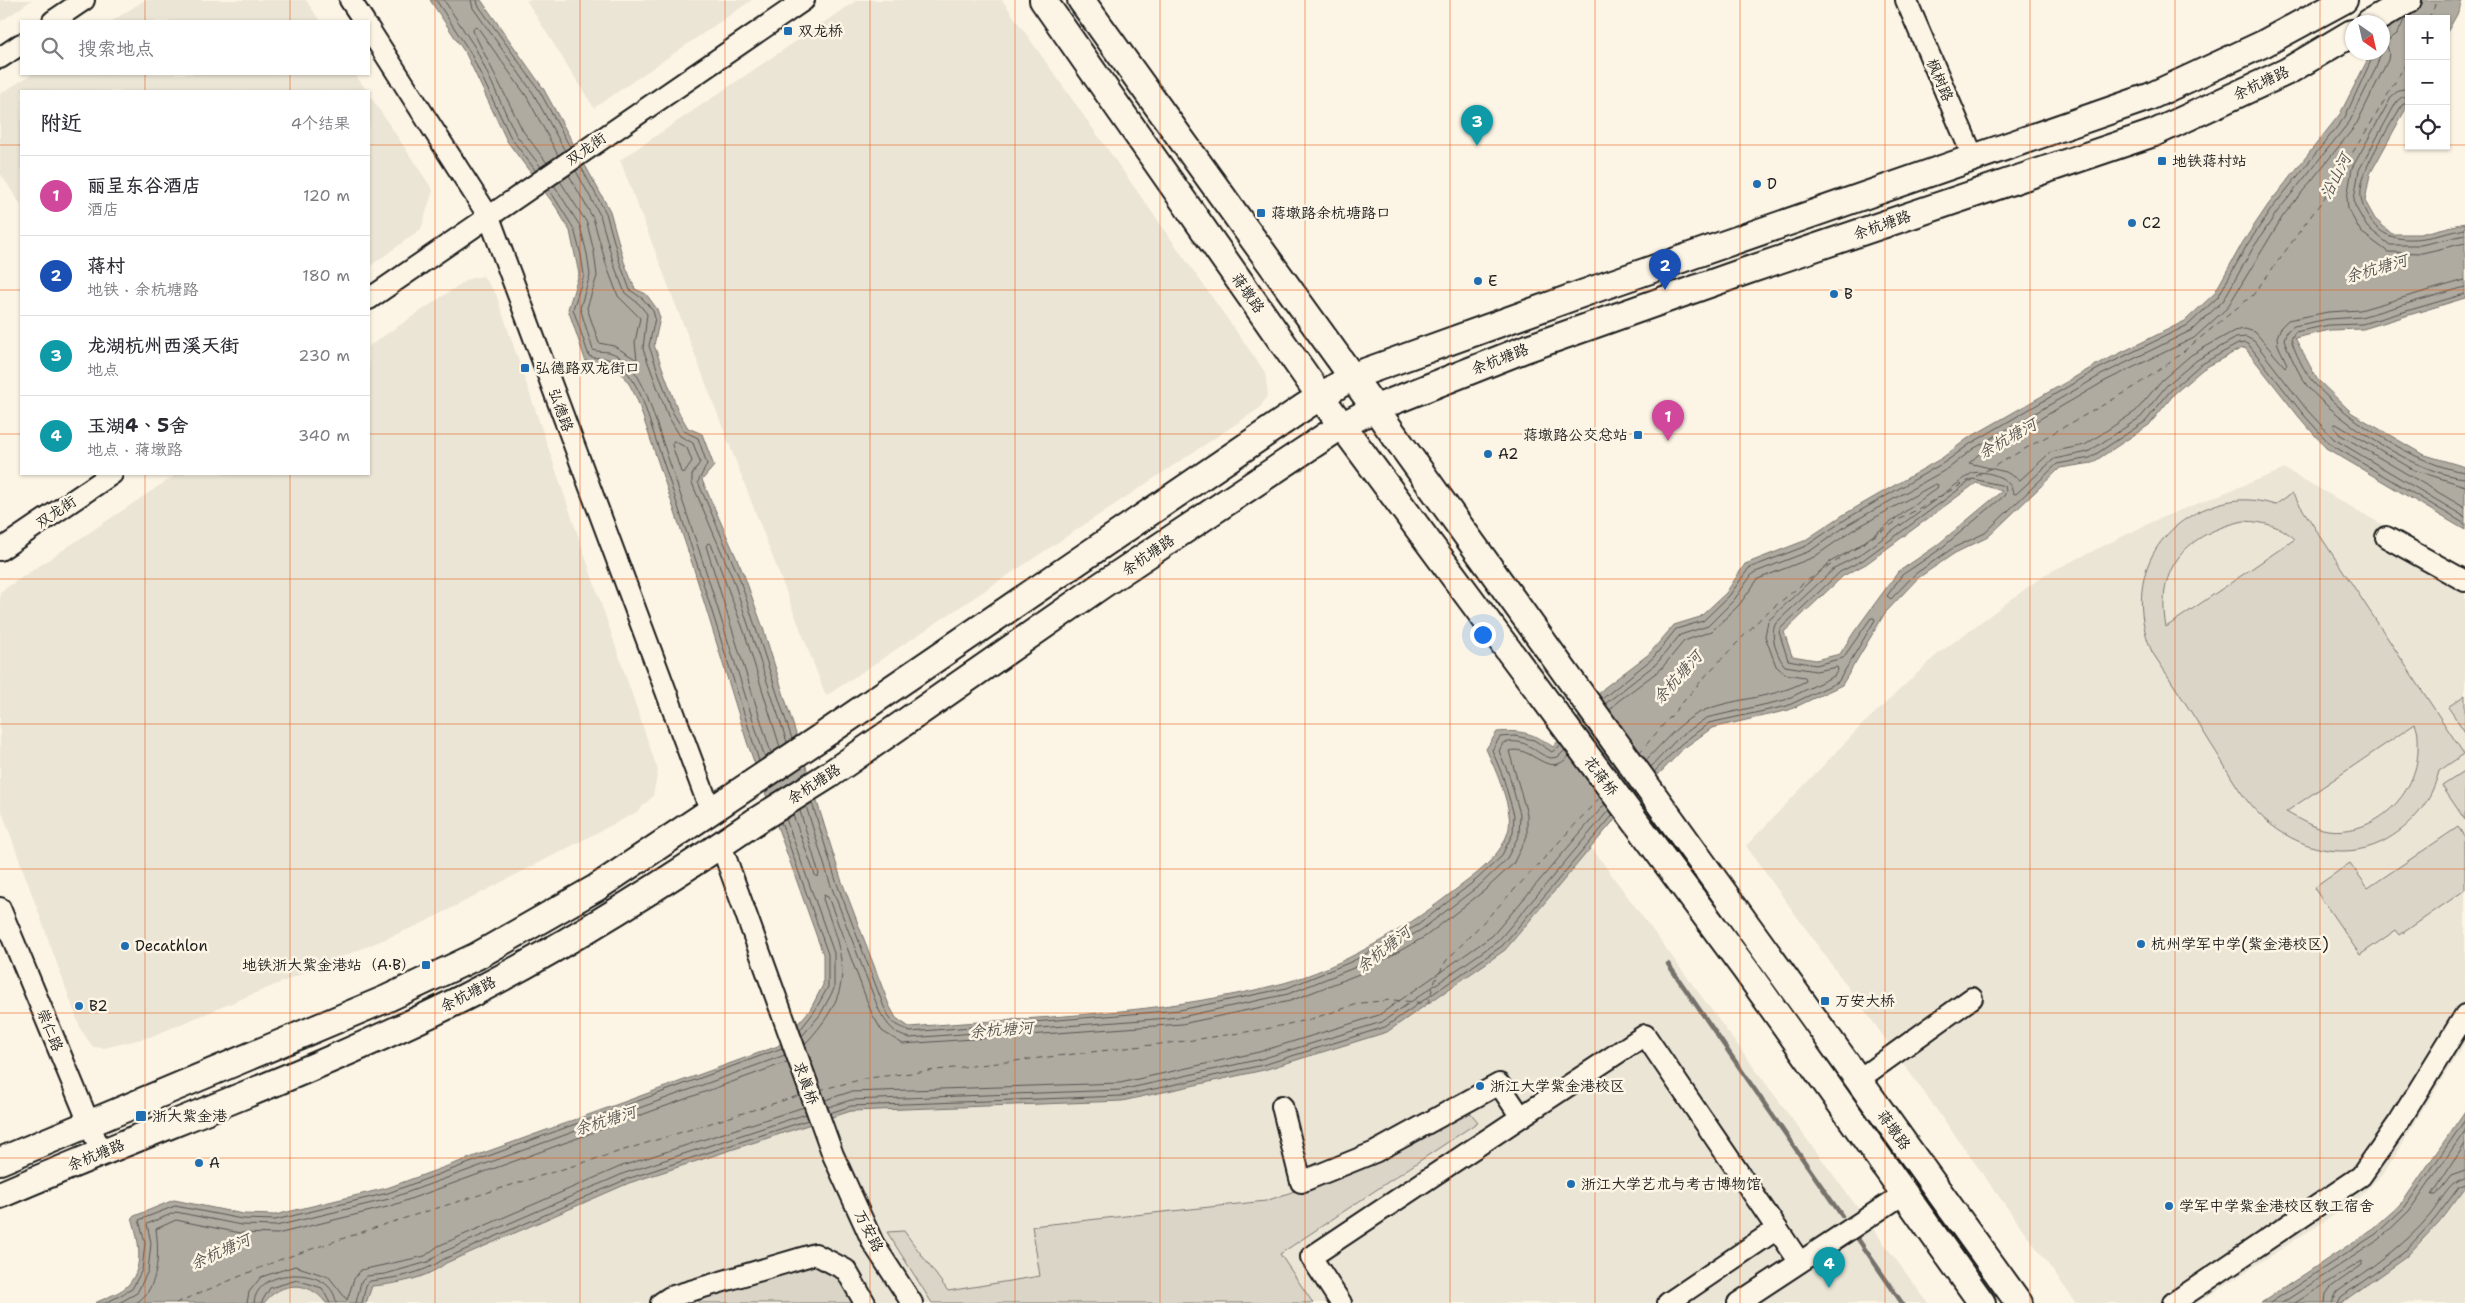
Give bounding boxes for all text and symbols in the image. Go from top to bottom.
north arrow [2345,15,2390,60]
map controls [2405,15,2450,150]
button: + [2405,15,2450,60]
search box [20,20,370,75]
place label: 双龙桥 [798,21,843,41]
marker: 双龙桥 [782,25,794,37]
icon: search [38,34,66,62]
text: 搜索地点 [78,36,154,61]
street label: 枫树路 [1922,55,1958,105]
button: − [2405,60,2450,105]
street label: 余杭塘路 [2230,61,2292,105]
pin: 3 [1461,105,1493,146]
button: locate [2405,105,2450,150]
text: 附近 [40,109,82,137]
text: 4个结果 [291,113,350,134]
street label: 双龙街 [562,128,610,170]
water label: 沿山河 [2315,147,2357,202]
place label: 地铁蒋村站 [2172,151,2247,171]
marker: 地铁蒋村站 [2156,155,2168,167]
text: 丽呈东谷酒店 [87,173,201,198]
place label: D [1767,174,1777,194]
marker: D [1751,178,1763,190]
text: 1 [52,185,60,206]
text: 120 m [303,185,350,206]
text: 酒店 [87,199,119,220]
place label: 蒋墩路余杭塘路口 [1271,203,1391,223]
street label: 余杭塘路 [1850,206,1914,244]
marker: 蒋墩路余杭塘路口 [1255,207,1267,219]
place label: C2 [2142,213,2161,233]
marker: C2 [2126,217,2138,229]
pin: 2 [1649,249,1681,290]
water label: 余杭塘河 [2342,249,2413,287]
text: 蒋村 [87,253,125,278]
text: 2 [50,265,62,286]
text: 180 m [302,265,350,286]
street label: 蒋墩路 [1227,269,1269,317]
place label: E [1488,271,1497,291]
marker: E [1472,275,1484,287]
text: 地铁 · 余杭塘路 [87,279,198,300]
place label: B [1844,284,1853,304]
marker: B [1828,288,1840,300]
text: 龙湖杭州西溪天街 [87,333,239,358]
street label: 余杭塘路 [1468,339,1532,379]
text: 3 [50,345,62,366]
text: 230 m [298,345,350,366]
place label: 弘德路双龙街口 [535,358,640,378]
text: 地点 [87,359,119,380]
marker: 弘德路双龙街口 [519,362,531,374]
street label: 弘德路 [544,385,578,435]
pin: 1 [1652,400,1684,441]
water label: 余杭塘河 [1974,412,2043,463]
text: 玉湖4、5舍 [87,413,188,438]
text: 4 [50,425,62,446]
text: 340 m [298,425,350,446]
place label: 蒋墩路公交总站 [1523,425,1628,445]
marker: 蒋墩路公交总站 [1632,429,1644,441]
text: 地点 · 蒋墩路 [87,439,182,460]
place label: A2 [1498,444,1519,464]
marker: A2 [1482,448,1494,460]
street label: 双龙街 [32,491,80,533]
street label: 余杭塘路 [1118,530,1178,580]
your location [1470,622,1496,648]
water label: 余杭塘河 [1648,644,1709,708]
street label: 花蒋桥 [1579,752,1623,800]
street label: 余杭塘路 [783,759,845,809]
water label: 余杭塘河 [1352,920,1417,977]
place label: 杭州学军中学(紫金港校区) [2151,934,2329,954]
place label: Decathlon [135,936,208,956]
marker: 杭州学军中学(紫金港校区) [2135,938,2147,950]
marker: Decathlon [119,940,131,952]
place label: 地铁浙大紫金港站（A·B） [242,955,416,975]
marker: 地铁浙大紫金港站（A·B） [420,959,432,971]
street label: 余杭塘路 [437,971,499,1017]
place label: 万安大桥 [1835,991,1895,1011]
marker: 万安大桥 [1819,995,1831,1007]
place label: B2 [89,996,108,1016]
marker: B2 [73,1000,85,1012]
street label: 崇仁路 [32,1005,68,1055]
water label: 余杭塘河 [968,1017,1037,1042]
street label: 求真桥 [789,1058,823,1108]
place label: 浙江大学紫金港校区 [1490,1076,1625,1096]
marker: 浙江大学紫金港校区 [1474,1080,1486,1092]
water label: 余杭塘河 [571,1100,642,1140]
place label: 浙大紫金港 [152,1106,228,1126]
street label: 蒋墩路 [1873,1106,1915,1154]
marker: 浙大紫金港 [134,1109,148,1123]
street label: 余杭塘路 [64,1134,128,1176]
place label: A [209,1153,220,1173]
marker: A [193,1157,205,1169]
place label: 浙江大学艺术与考古博物馆 [1581,1174,1761,1194]
marker: 浙江大学艺术与考古博物馆 [1565,1178,1577,1190]
place label: 学军中学紫金港校区教工宿舍 [2179,1196,2374,1216]
marker: 学军中学紫金港校区教工宿舍 [2163,1200,2175,1212]
street label: 万安路 [850,1206,888,1256]
water label: 余杭塘河 [187,1228,256,1274]
pin: 4 [1813,1247,1845,1288]

